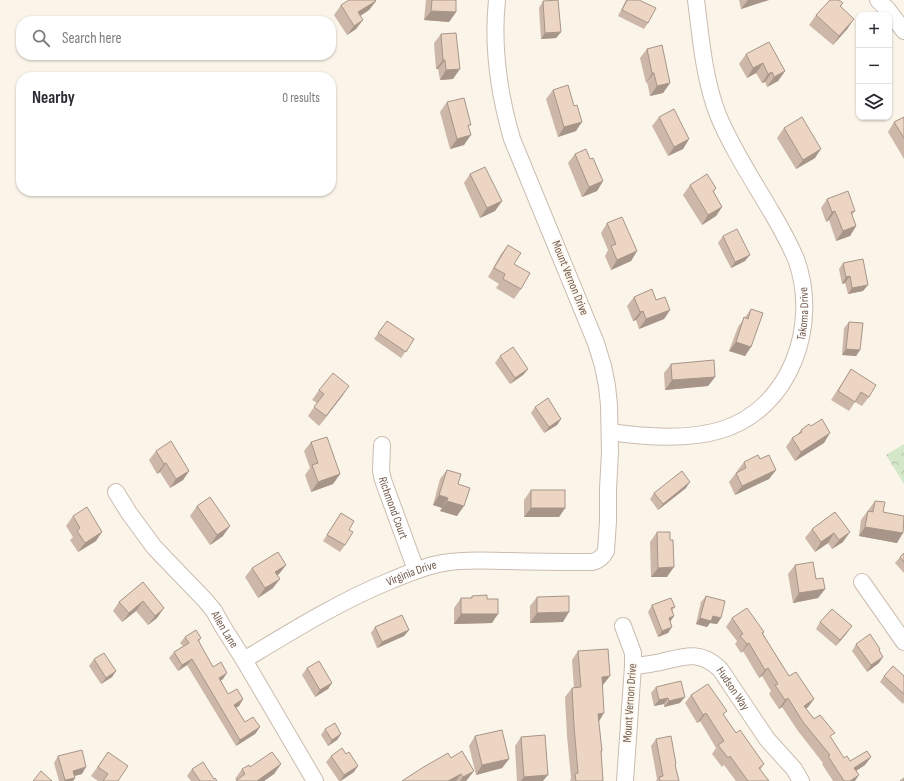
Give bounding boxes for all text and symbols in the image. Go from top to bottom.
map controls [856,12,892,120]
button: + [856,12,892,48]
search box [16,16,336,60]
icon: search [30,27,52,49]
text: Search here [62,29,122,48]
button: − [856,48,892,84]
button: layers [856,84,892,120]
text: Nearby [32,88,75,108]
text: 0 results [282,90,320,106]
street label: Mount Vernon Drive [548,238,592,318]
street label: Takoma Drive [793,286,812,342]
street label: Richmond Court [375,475,412,542]
street label: Virginia Drive [384,557,438,589]
street label: Allen Lane [207,607,242,651]
street label: Mount Vernon Drive [620,663,640,743]
street label: Hudson Way [713,664,753,713]

